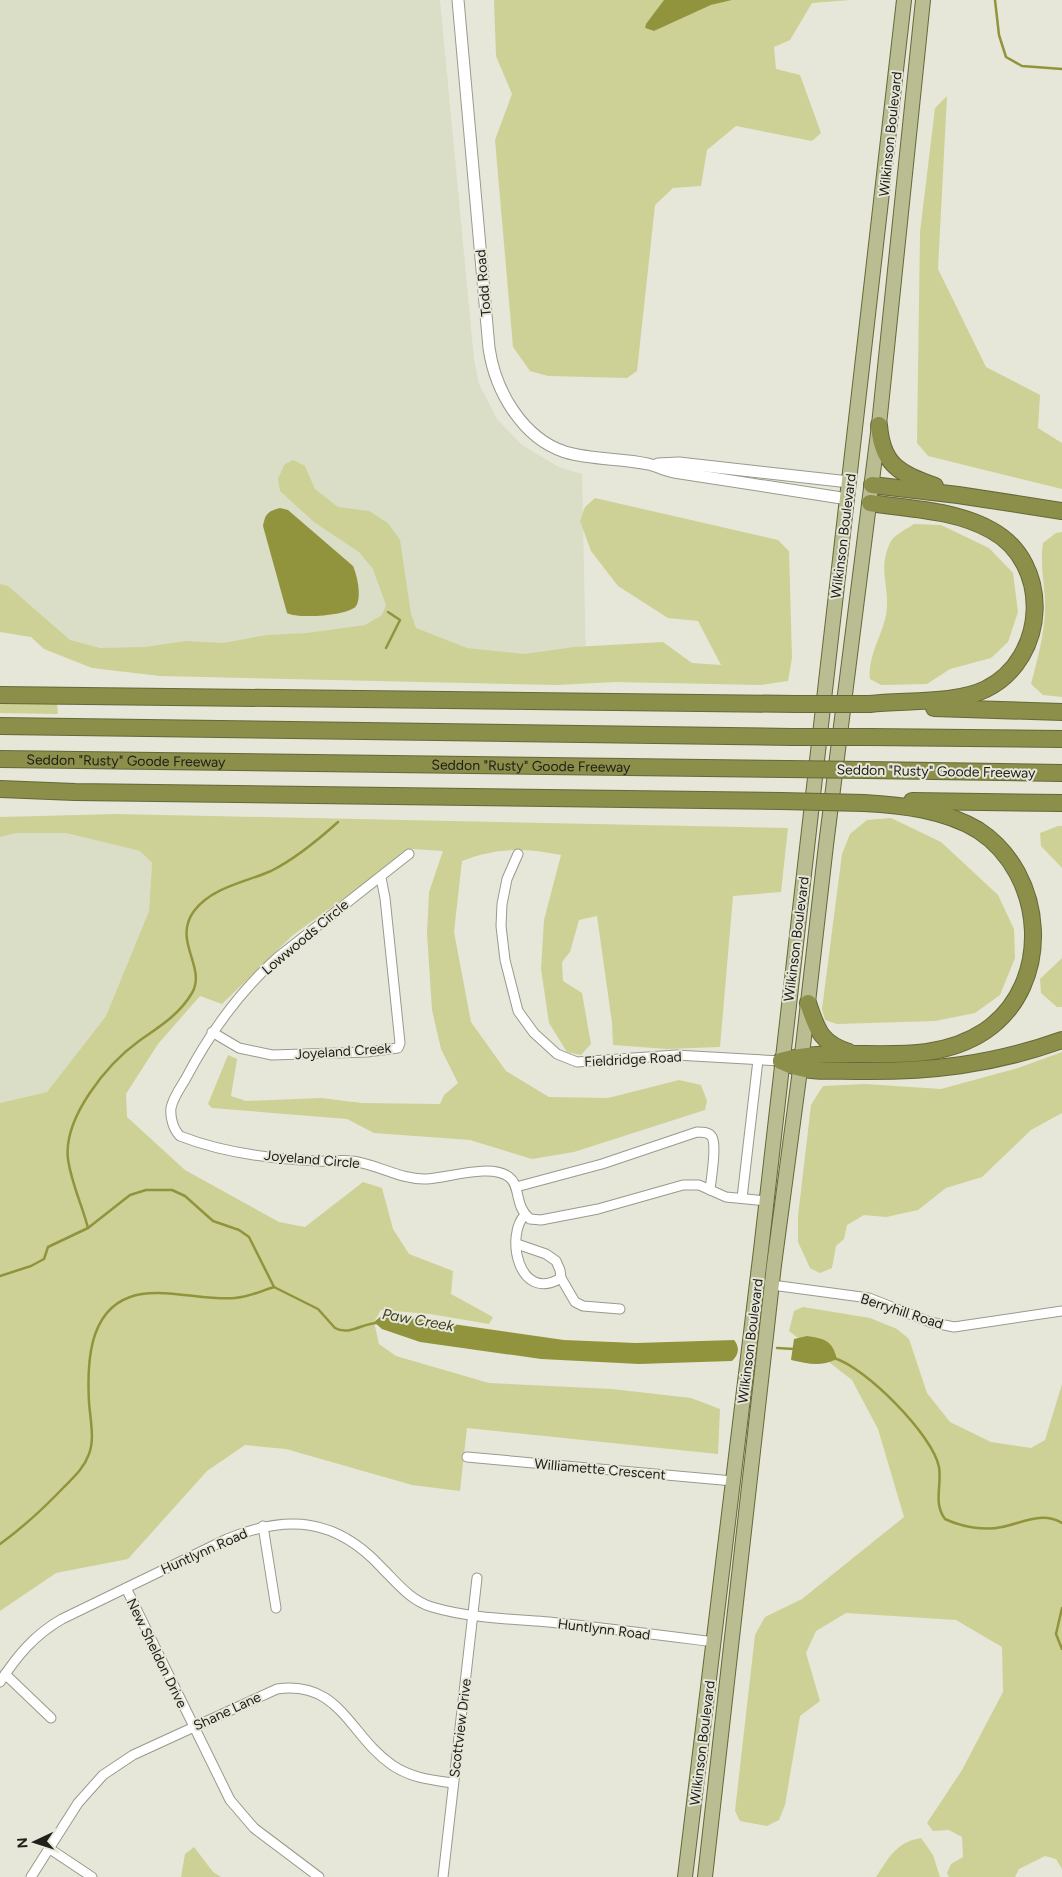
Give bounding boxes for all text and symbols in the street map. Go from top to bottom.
street label: Wilkinson Boulevard [875,71,906,197]
street label: Todd Road [472,249,495,317]
street label: Wilkinson Boulevard [827,473,860,600]
street label: Seddon "Rusty" Goode Freeway [26,751,226,771]
street label: Seddon "Rusty" Goode Freeway [431,756,631,776]
street label: Seddon "Rusty" Goode Freeway [836,761,1036,782]
street label: Wilkinson Boulevard [780,876,813,1003]
street label: Lowwoods Circle [259,896,352,979]
street label: Joyeland Creek [294,1040,392,1063]
street label: Fieldridge Road [584,1048,682,1071]
street label: Joyeland Circle [263,1147,361,1172]
street label: Wilkinson Boulevard [734,1278,767,1405]
street label: Berryhill Road [858,1290,945,1333]
water label: Paw Creek [381,1305,456,1335]
street label: Williamette Crescent [534,1455,666,1484]
street label: Huntlynn Road [158,1525,250,1578]
street label: New Sheldon Drive [123,1596,191,1711]
street label: Huntlynn Road [557,1615,651,1644]
street label: Scottview Drive [446,1677,475,1779]
street label: Wilkinson Boulevard [686,1680,719,1807]
street label: Shane Lane [191,1688,264,1734]
north arrow [10,1817,60,1867]
text: N [14,1837,31,1849]

